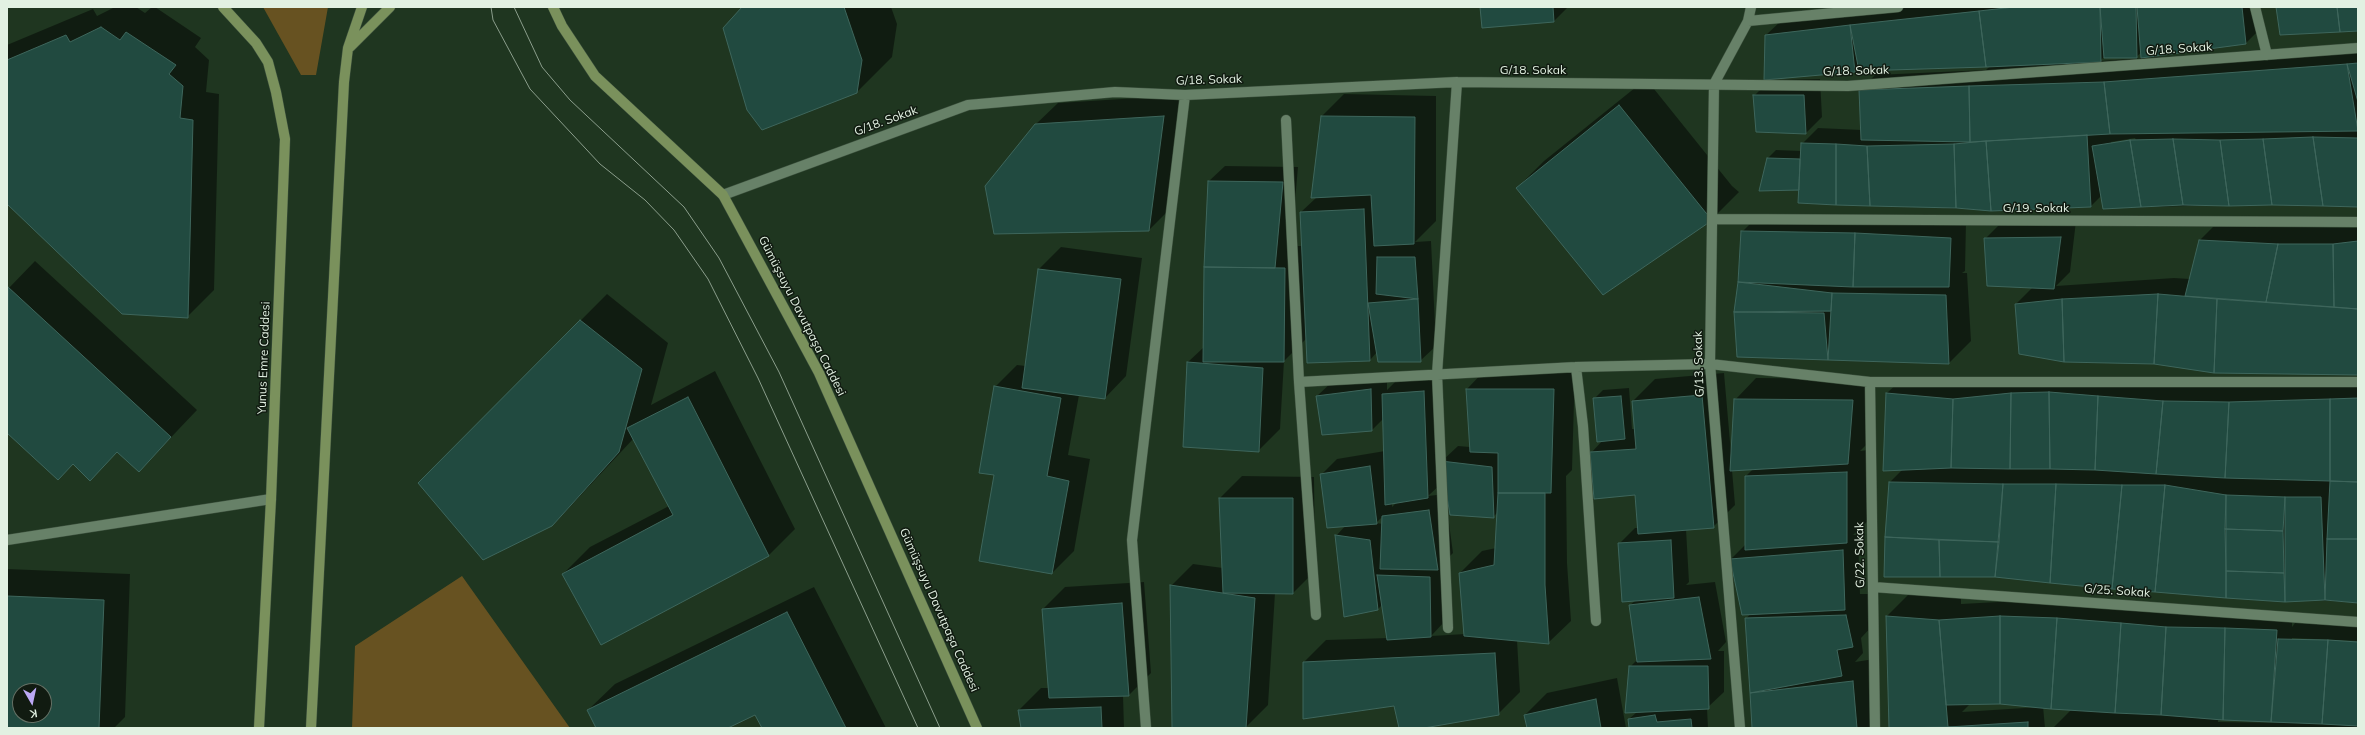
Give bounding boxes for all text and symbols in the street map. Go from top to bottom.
street label: G/18. Sokak [2145,40,2213,58]
street label: G/18. Sokak [1500,63,1566,77]
street label: G/18. Sokak [1823,63,1889,79]
street label: G/18. Sokak [1176,72,1242,88]
street label: G/18. Sokak [852,103,920,139]
street label: G/19. Sokak [2003,201,2069,215]
street label: Gümüşsuyu Davutpaşa Caddesi [755,234,849,398]
street label: Yunus Emre Caddesi [255,301,273,415]
street label: G/13. Sokak [1691,331,1707,397]
street label: G/22. Sokak [1852,522,1868,588]
street label: Gümüşsuyu Davutpaşa Caddesi [896,526,982,694]
street label: G/25. Sokak [2083,582,2151,600]
north arrow [12,683,52,723]
text: K [29,706,38,721]

